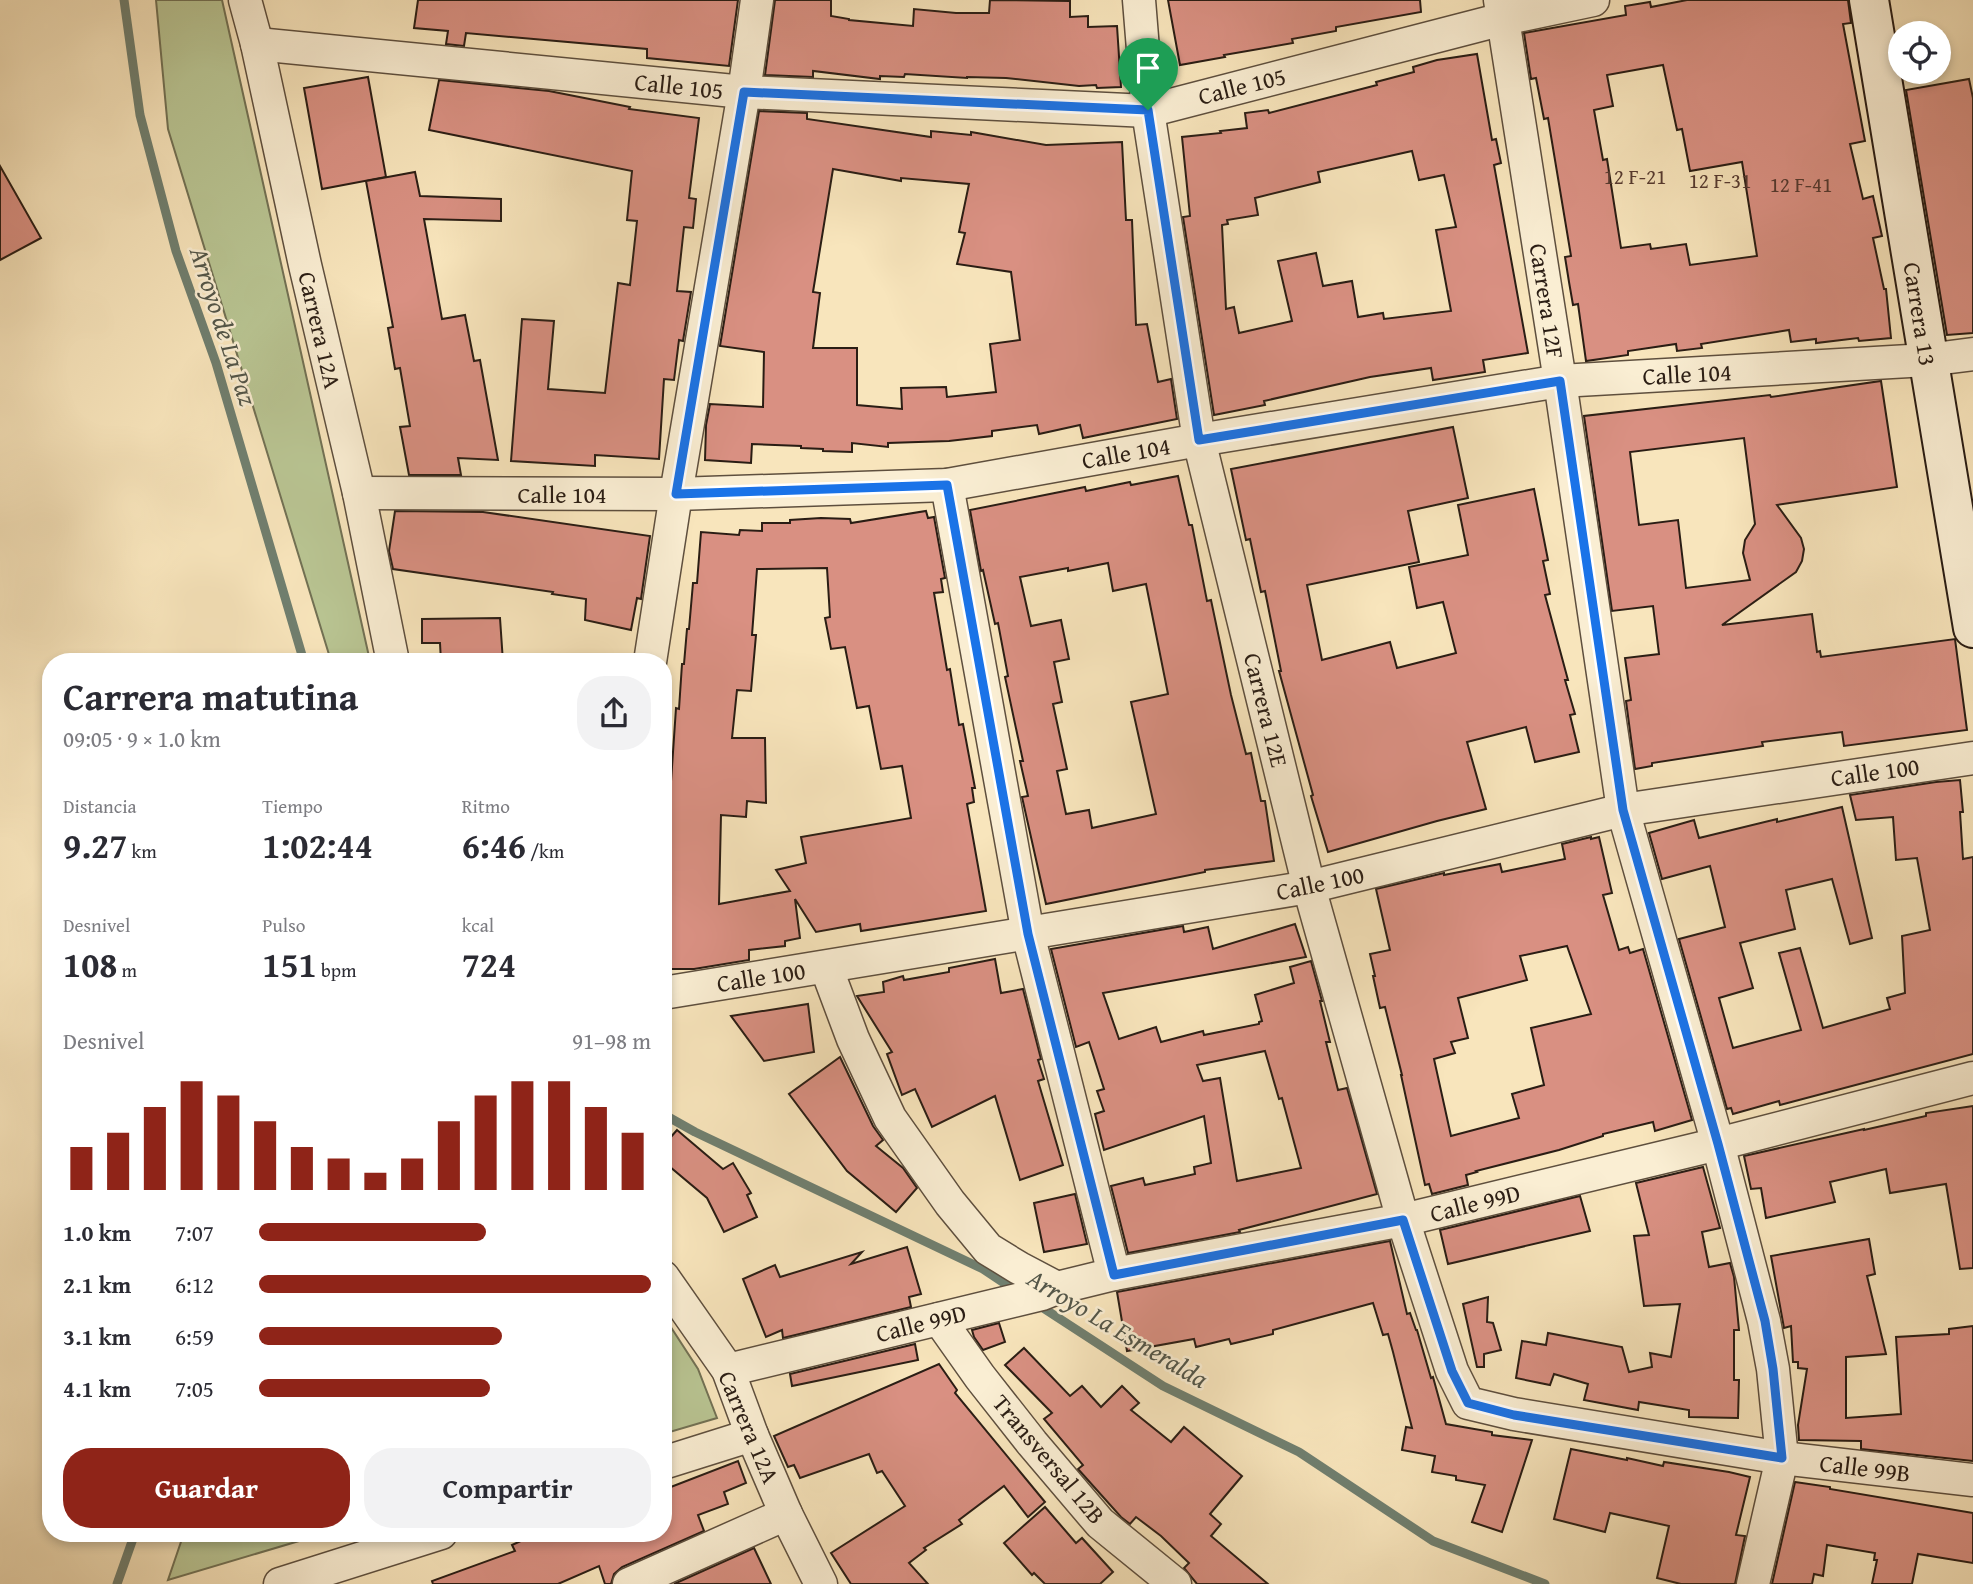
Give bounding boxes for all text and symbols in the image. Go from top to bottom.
map controls [1888,21,1951,84]
button: locate [1888,21,1951,84]
pin [1118,38,1178,110]
icon: arrive [1129,49,1167,87]
street label: Calle 105 [1195,58,1289,114]
street label: Calle 105 [633,64,725,108]
house number: 12 F-21 [1604,161,1666,192]
house number: 12 F-31 [1689,165,1751,196]
house number: 12 F-41 [1770,169,1832,200]
water label: Arroyo de La Paz [180,241,268,411]
street label: Carrera 12F [1521,241,1573,361]
street label: Carrera 13 [1895,260,1945,368]
street label: Carrera 12A [290,268,351,392]
street label: Calle 104 [1642,354,1732,394]
street label: Calle 104 [1079,428,1173,478]
street label: Calle 104 [517,477,607,512]
street label: Carrera 12E [1235,649,1297,771]
text: Carrera matutina [63,668,358,724]
button: share [577,676,651,750]
text: 09:05 · 9 × 1.0 km [63,722,221,755]
street label: Calle 100 [1828,748,1922,796]
text: Distancia [63,792,137,820]
text: Tiempo [262,792,323,820]
text: Ritmo [462,792,510,820]
text: 9.27 [63,820,127,871]
text: 1:02:44 [262,820,373,871]
text: 6:46 [462,820,526,871]
text: km [127,837,157,865]
text: /km [526,837,564,865]
street label: Calle 100 [1273,857,1367,909]
text: Desnivel [63,911,130,939]
text: Pulso [262,911,305,939]
text: kcal [462,911,494,939]
text: 108 [63,939,117,990]
text: 151 [262,939,317,990]
text: 724 [462,939,516,990]
street label: Calle 100 [714,953,808,1001]
text: m [117,956,137,984]
text: bpm [317,956,357,984]
text: Desnivel [63,1024,144,1057]
text: 91–98 m [572,1024,651,1057]
street label: Calle 99D [1426,1175,1524,1231]
text: 1.0 km [63,1216,131,1249]
text: 7:07 [175,1216,214,1249]
water label: Arroyo La Esmeralda [1019,1258,1216,1398]
text: 2.1 km [63,1268,131,1301]
text: 6:12 [175,1268,214,1301]
street label: Calle 99D [872,1295,970,1351]
text: 3.1 km [63,1320,131,1353]
text: 6:59 [175,1320,214,1353]
street label: Carrera 12A [710,1365,789,1489]
text: 4.1 km [63,1372,131,1405]
text: 7:05 [175,1372,214,1405]
street label: Transversal 12B [984,1387,1114,1531]
street label: Calle 99B [1818,1445,1912,1491]
button: Guardar [63,1448,350,1528]
button: Compartir [364,1448,651,1528]

